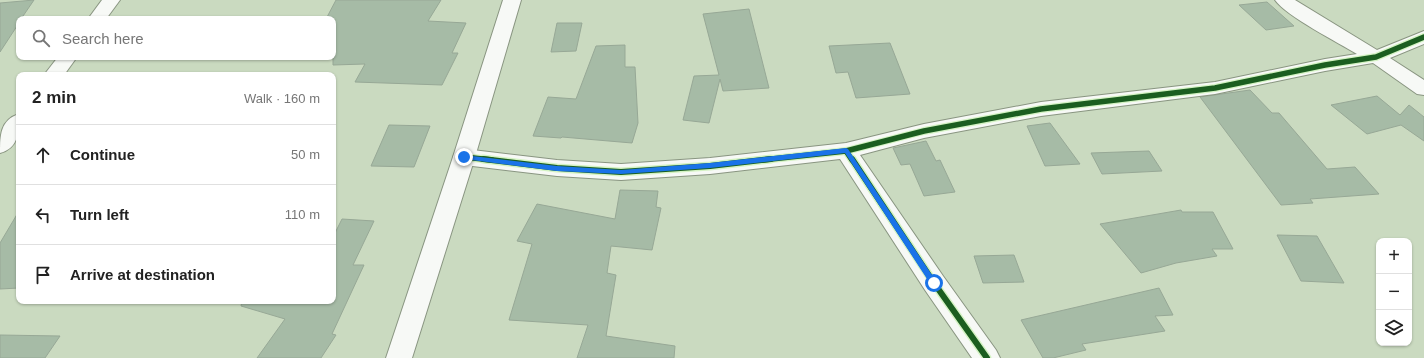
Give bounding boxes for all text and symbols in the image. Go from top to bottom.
search box [16,16,336,60]
icon: search [30,27,52,49]
text: Search here [62,30,144,47]
text: 2 min [32,88,76,107]
text: Walk · 160 m [244,91,320,106]
icon: ahead [32,144,54,166]
text: Continue [70,146,135,163]
text: 50 m [291,147,320,162]
route end [455,148,473,166]
icon: left [32,204,54,226]
text: Turn left [70,206,129,223]
text: 110 m [285,207,320,222]
map controls [1376,238,1412,346]
button: + [1376,238,1412,274]
icon: arrive [32,264,54,286]
text: Arrive at destination [70,266,215,283]
route start [925,274,943,292]
button: − [1376,274,1412,310]
button: layers [1376,310,1412,346]

